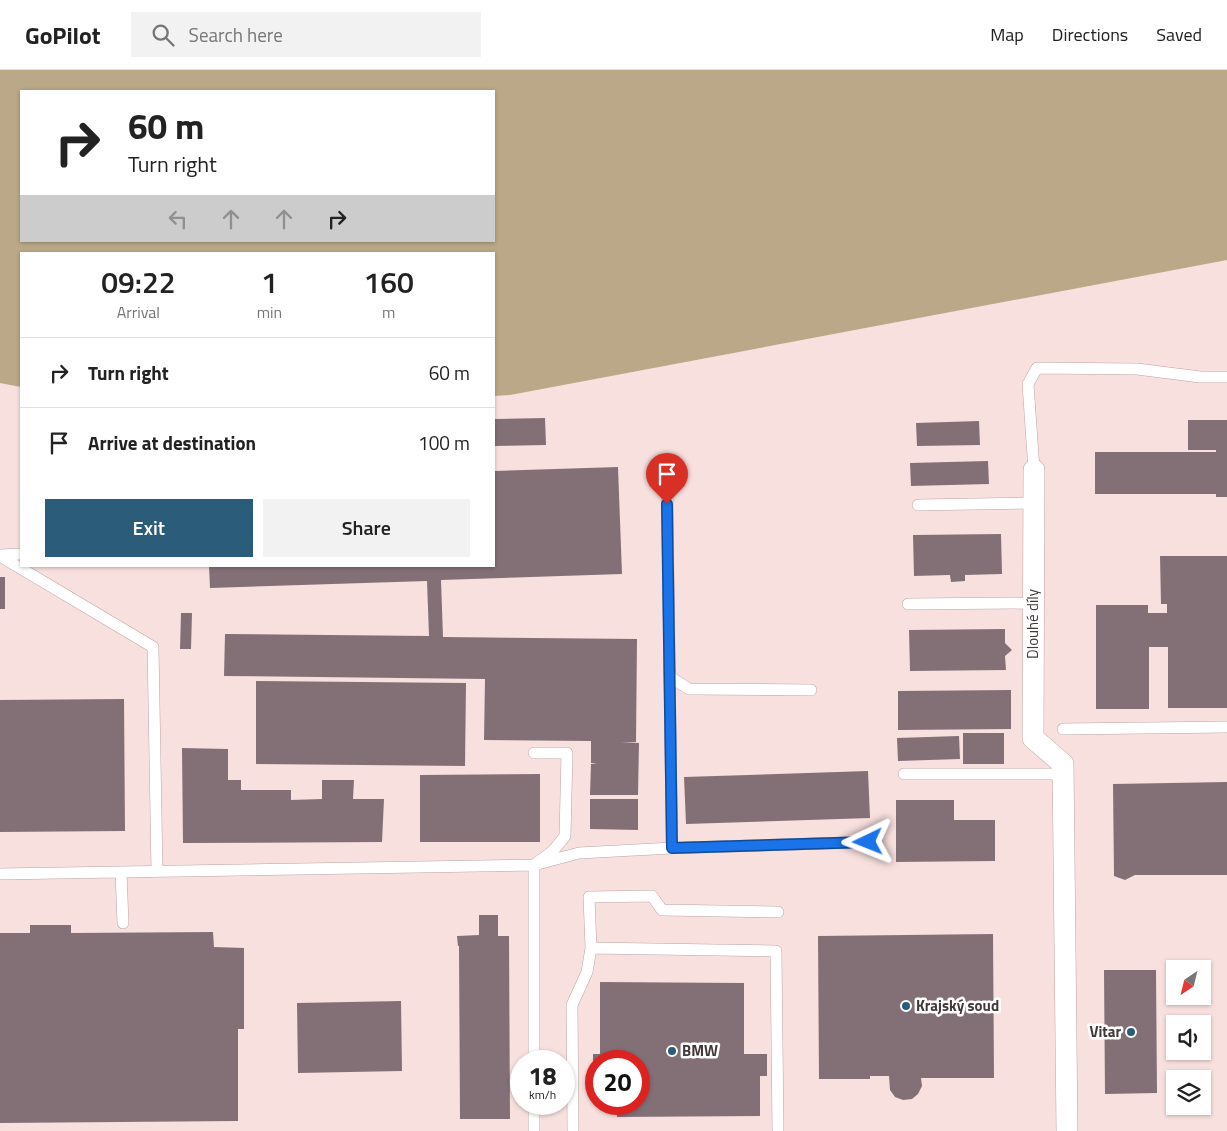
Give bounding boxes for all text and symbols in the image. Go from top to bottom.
search box [131,12,481,57]
text: GoPilot [25,17,101,53]
text: Search here [189,20,283,49]
icon: search [149,21,177,49]
text: Map [990,21,1024,48]
text: Directions [1052,21,1128,48]
text: Saved [1156,21,1202,48]
text: 60 m [128,99,204,153]
icon: right [45,110,110,175]
text: Turn right [128,147,217,181]
icon: left [164,205,192,233]
icon: ahead [217,205,245,233]
icon: ahead [270,205,298,233]
icon: right [323,205,351,233]
text: 09:22 [101,259,176,305]
text: 1 [261,259,278,305]
text: 160 [363,259,414,305]
text: Arrival [117,300,160,324]
text: min [257,300,282,324]
text: m [382,300,395,324]
text: Turn right [88,358,169,387]
text: 60 m [429,358,470,387]
icon: right [45,359,73,387]
text: Arrive at destination [88,428,256,457]
text: 100 m [418,428,470,457]
icon: arrive [45,429,73,457]
pin [646,453,688,504]
icon: arrive [653,460,681,488]
button: Exit [45,499,253,557]
button: Share [263,499,470,557]
street label: Dlouhé díly [1021,589,1044,659]
position arrow [841,815,893,867]
north arrow [1166,960,1211,1005]
map controls [1166,960,1211,1115]
place label: Krajský soud [916,994,999,1017]
marker: Krajský soud [900,1000,912,1012]
button: sound [1166,1015,1211,1060]
place label: Vitar [1089,1020,1121,1043]
marker: Vitar [1125,1026,1137,1038]
place label: BMW [682,1039,718,1062]
marker: BMW [666,1045,678,1057]
speed limit sign: 20 [585,1050,650,1115]
text: 18 [528,1057,557,1095]
button: layers [1166,1070,1211,1115]
text: km/h [529,1085,556,1104]

